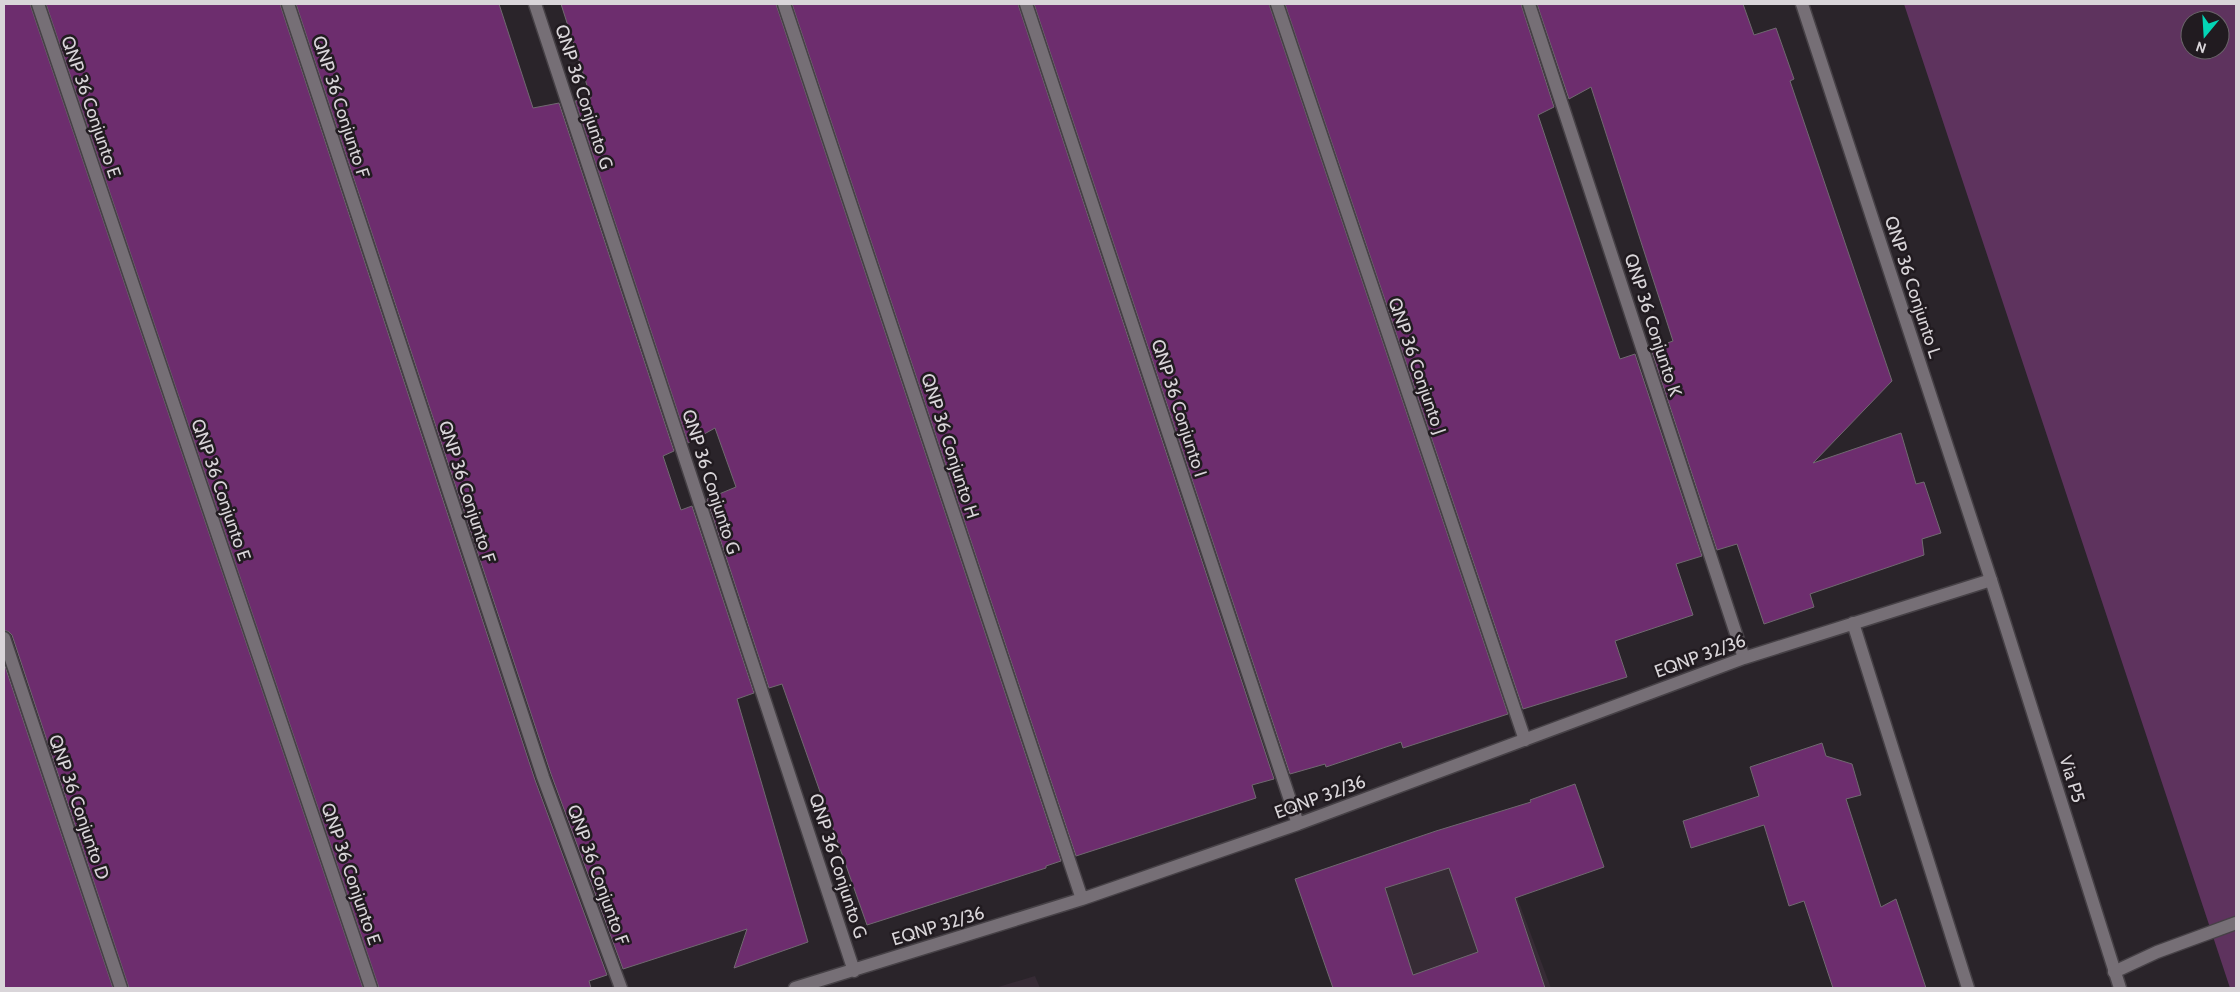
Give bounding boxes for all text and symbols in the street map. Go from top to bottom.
north arrow [2180,10,2230,60]
street label: QNP 36 Conjunto G [550,22,618,172]
street label: QNP 36 Conjunto E [56,33,126,181]
street label: QNP 36 Conjunto F [308,33,375,181]
text: N [2193,37,2208,57]
street label: QNP 36 Conjunto L [1880,213,1946,361]
street label: QNP 36 Conjunto K [1620,251,1687,400]
street label: QNP 36 Conjunto J [1383,295,1451,437]
street label: QNP 36 Conjunto I [1146,336,1212,480]
street label: QNP 36 Conjunto H [916,371,984,521]
street label: QNP 36 Conjunto G [677,407,745,557]
street label: QNP 36 Conjunto E [186,416,256,564]
street label: QNP 36 Conjunto F [434,418,501,566]
street label: EQNP 32/36 [1651,629,1749,683]
street label: QNP 36 Conjunto D [44,732,114,882]
street label: Via P5 [2054,753,2090,805]
street label: EQNP 32/36 [1271,770,1369,824]
street label: QNP 36 Conjunto G [804,791,872,941]
street label: QNP 36 Conjunto E [316,800,386,948]
street label: QNP 36 Conjunto F [562,802,634,949]
street label: EQNP 32/36 [889,902,987,950]

